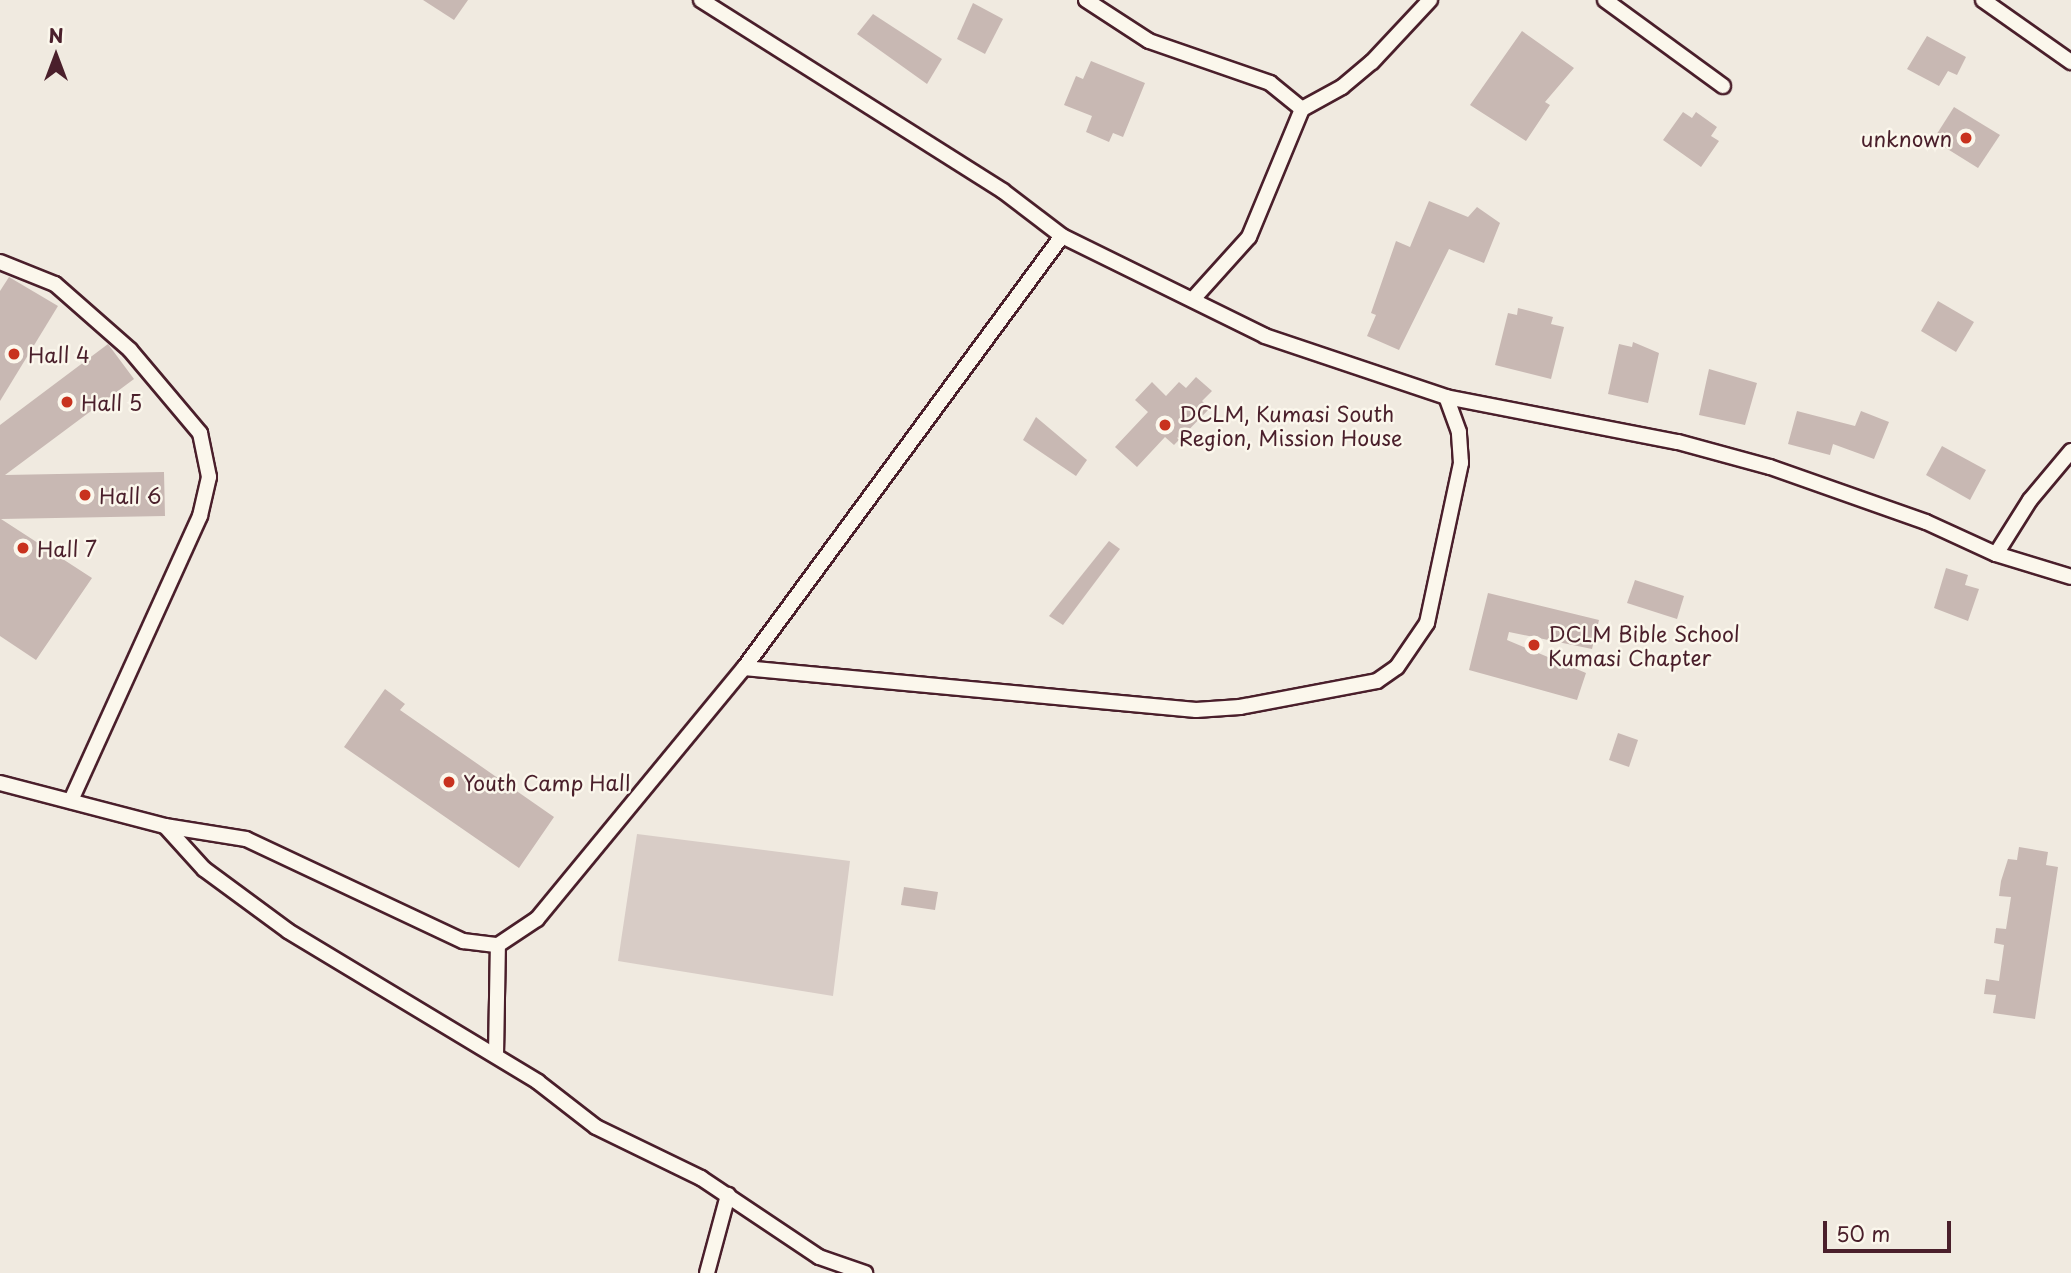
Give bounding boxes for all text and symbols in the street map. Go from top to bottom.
north arrow [21,21,91,91]
text: N [48,21,64,49]
place label: unknown [1861,125,1952,151]
marker: unknown [1958,130,1974,146]
place label: Hall 4 [28,341,90,367]
marker: Hall 4 [6,346,22,362]
place label: Hall 5 [81,389,142,415]
marker: Hall 5 [59,394,75,410]
place label: DCLM, Kumasi South Region, Mission House [1179,400,1402,450]
marker: DCLM, Kumasi South Region, Mission House [1157,417,1173,433]
place label: Hall 6 [99,482,162,508]
marker: Hall 6 [77,487,93,503]
place label: Hall 7 [37,535,97,561]
marker: Hall 7 [15,540,31,556]
place label: DCLM Bible School Kumasi Chapter [1548,620,1742,670]
marker: DCLM Bible School Kumasi Chapter [1526,637,1542,653]
place label: Youth Camp Hall [463,769,633,795]
marker: Youth Camp Hall [441,774,457,790]
scale bar [1826,1206,1954,1250]
text: 50 m [1836,1217,1890,1249]

